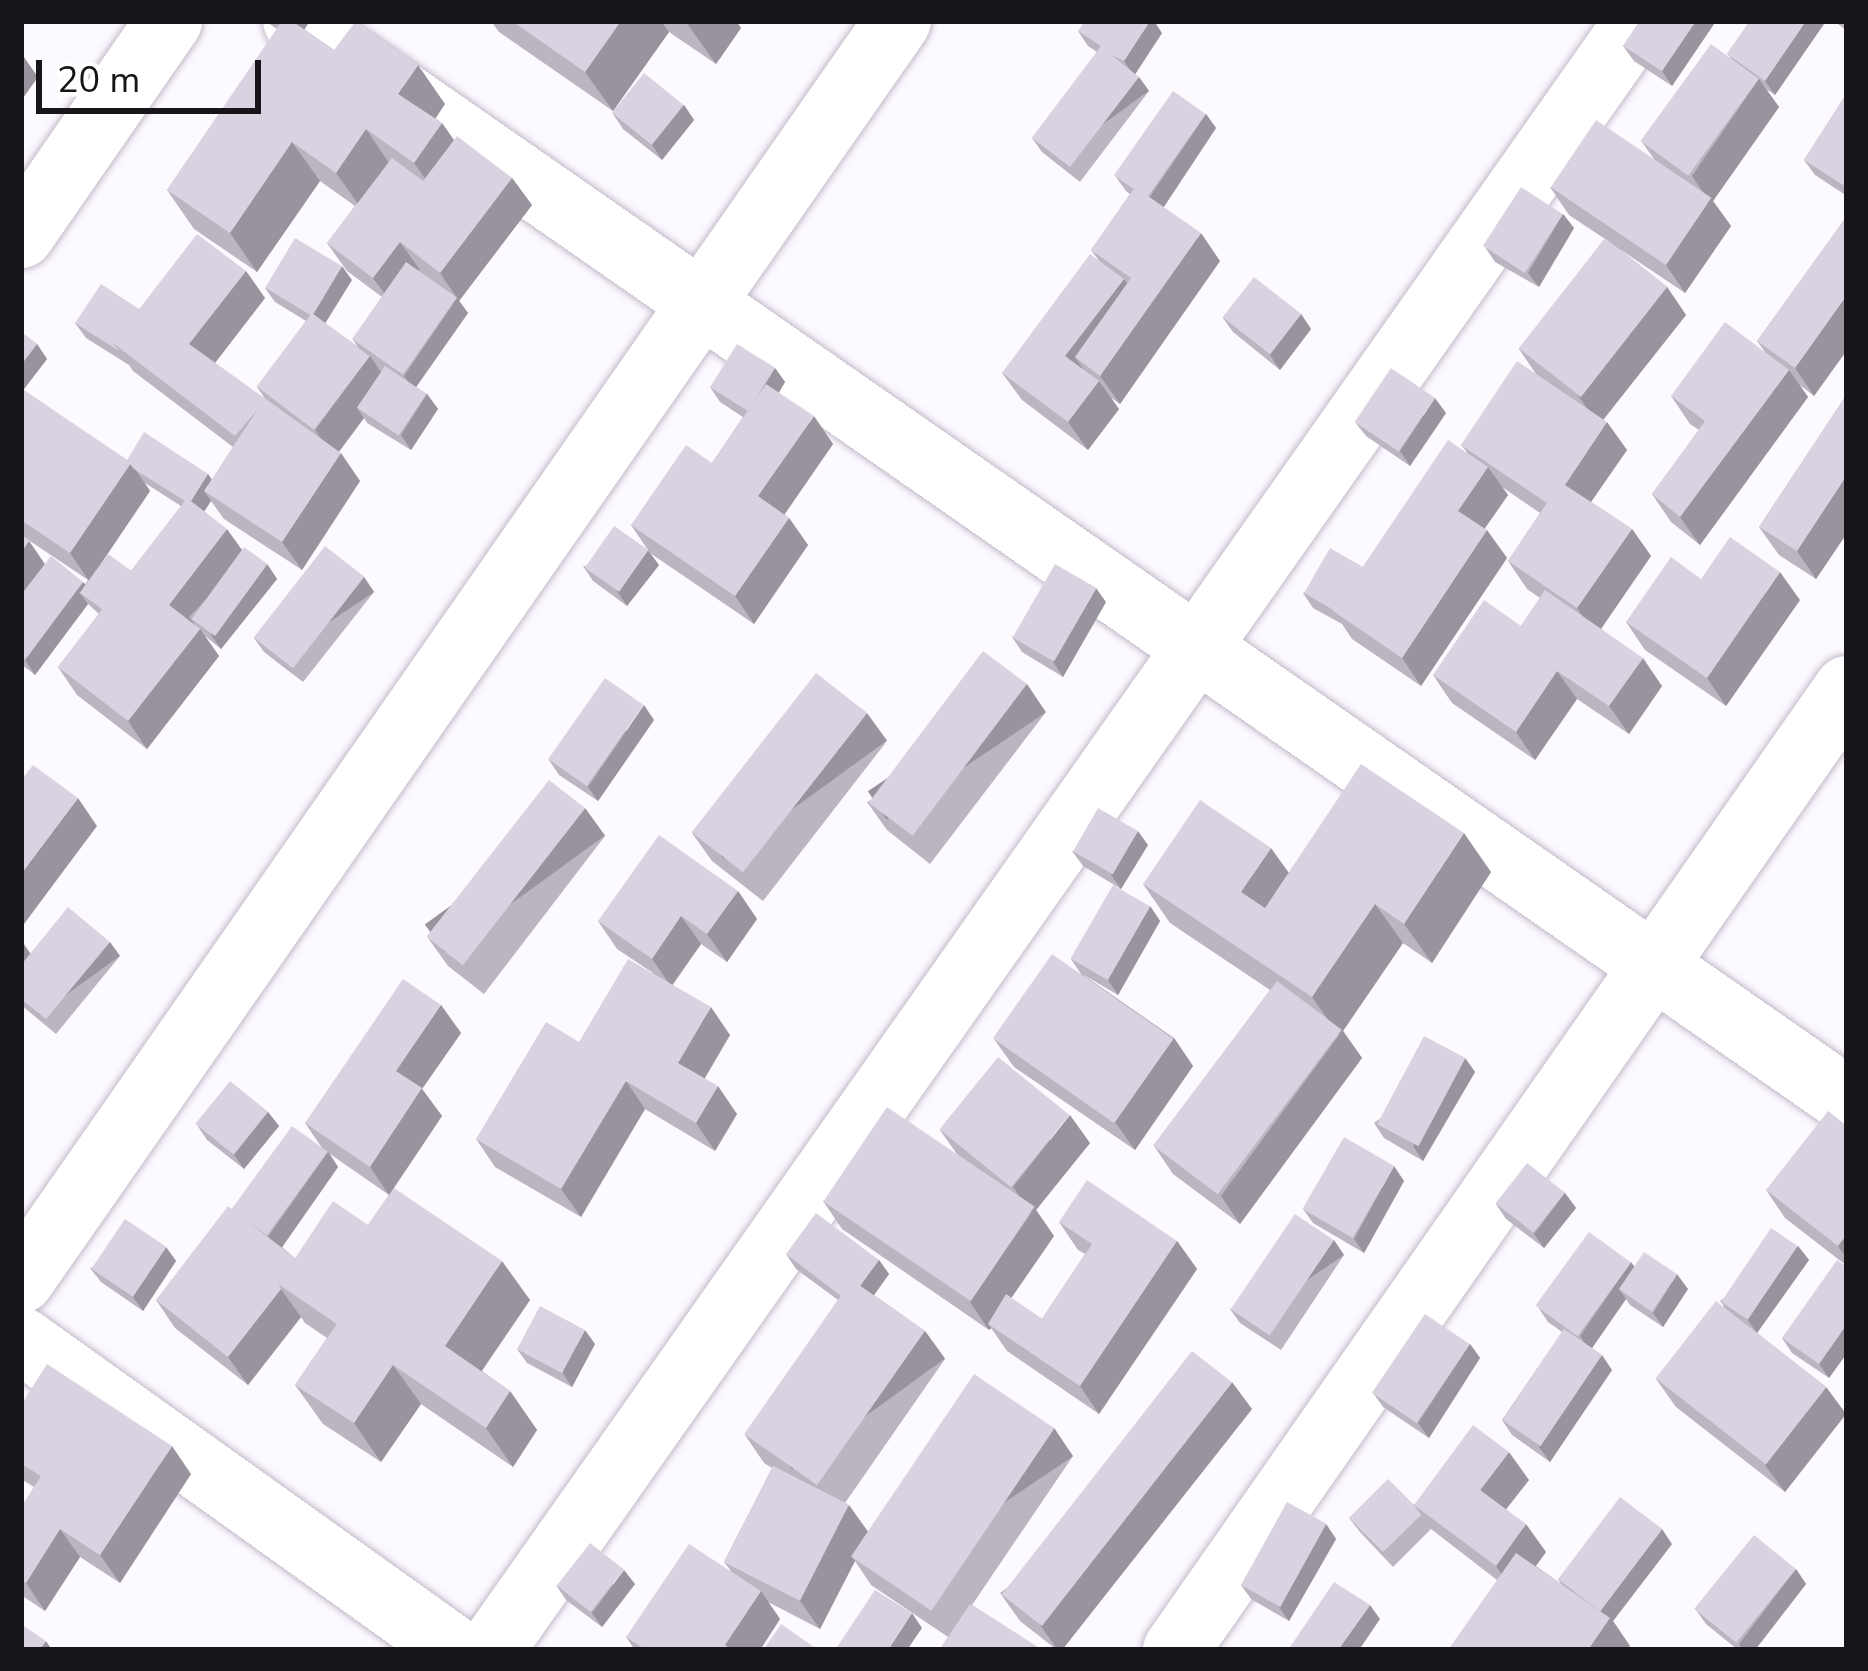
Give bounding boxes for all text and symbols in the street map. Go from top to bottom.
scale bar [42,36,267,110]
text: 20 m [57,56,140,105]

